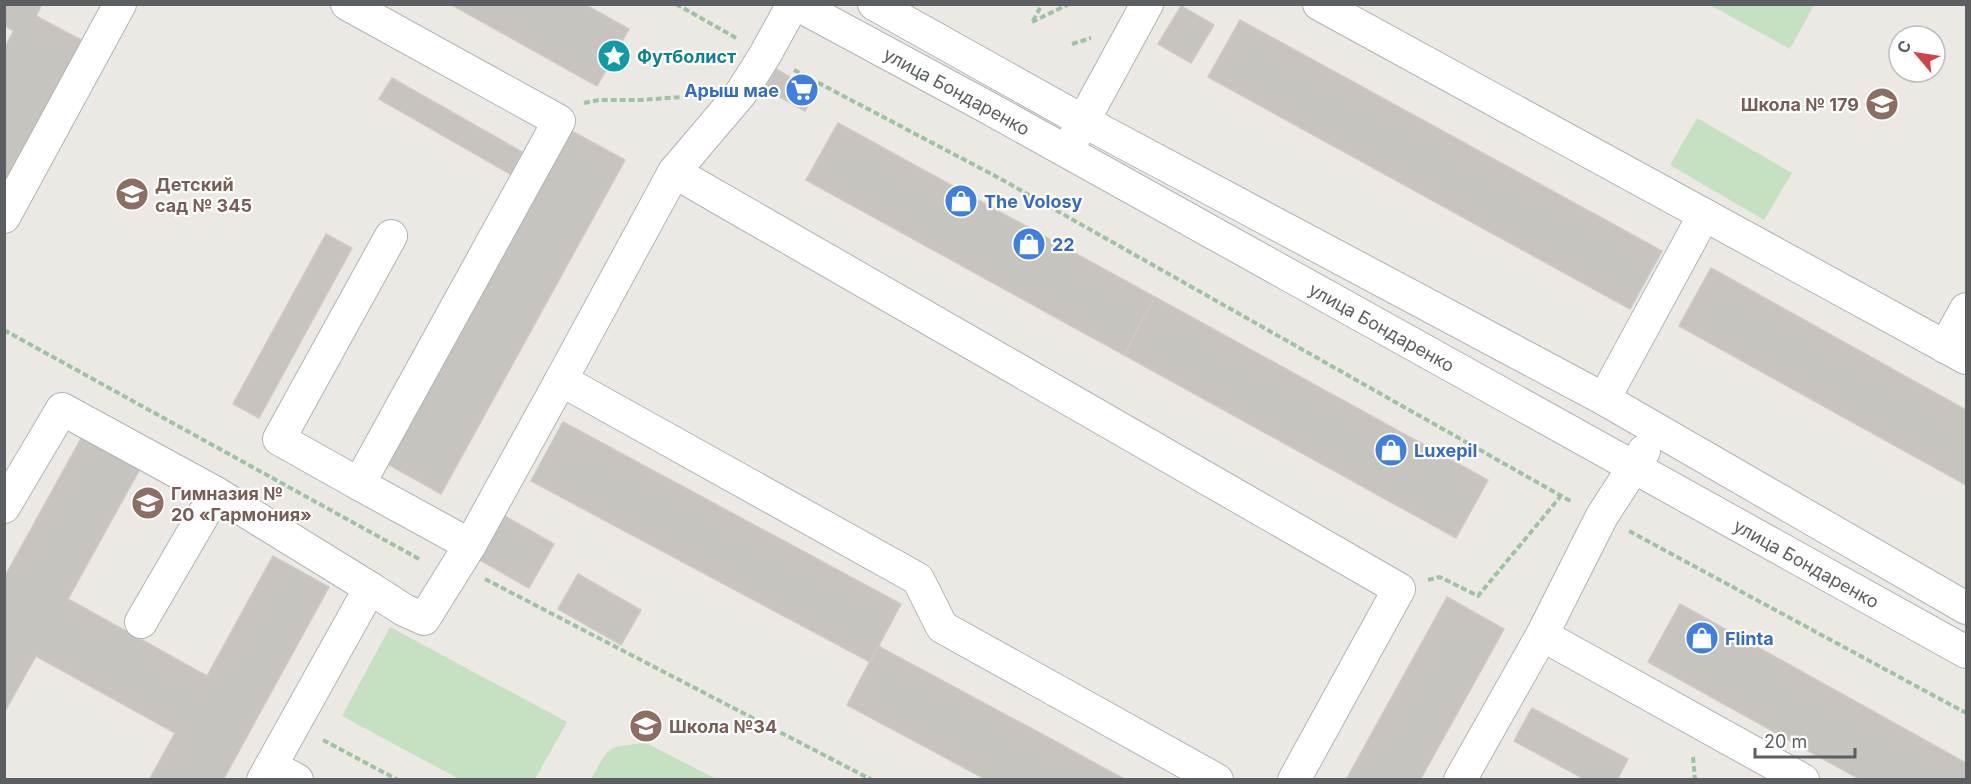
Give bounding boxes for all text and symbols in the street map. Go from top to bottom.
north arrow [1887,24,1947,84]
text: С [1892,37,1916,57]
place icon: Футболист [596,38,632,74]
street label: улица Бондаренко [880,43,1034,139]
place label: Футболист [637,46,736,67]
supermarket icon: Арыш мае [784,72,820,108]
place label: Арыш мае [684,80,779,101]
school or university icon: Школа № 179 [1864,86,1900,122]
place label: Школа № 179 [1741,94,1859,115]
place label: Детский сад № 345 [155,174,252,216]
school or university icon: Детский сад № 345 [114,176,150,212]
shop icon: The Volosy [943,183,979,219]
place label: The Volosy [984,191,1083,212]
shop icon: 22 [1011,226,1047,262]
place label: 22 [1052,234,1075,255]
street label: улица Бондаренко [1306,278,1458,376]
shop icon: Luxepil [1373,432,1409,468]
place label: Luxepil [1414,440,1477,461]
place label: Гимназия № 20 «Гармония» [171,483,312,525]
school or university icon: Гимназия № 20 «Гармония» [130,485,166,521]
street label: улица Бондаренко [1730,514,1883,612]
shop icon: Flinta [1684,620,1720,656]
place label: Flinta [1725,628,1774,649]
school or university icon: Школа №34 [628,708,664,744]
place label: Школа №34 [669,716,777,737]
scale bar [1755,721,1856,759]
text: 20 m [1764,731,1807,752]

